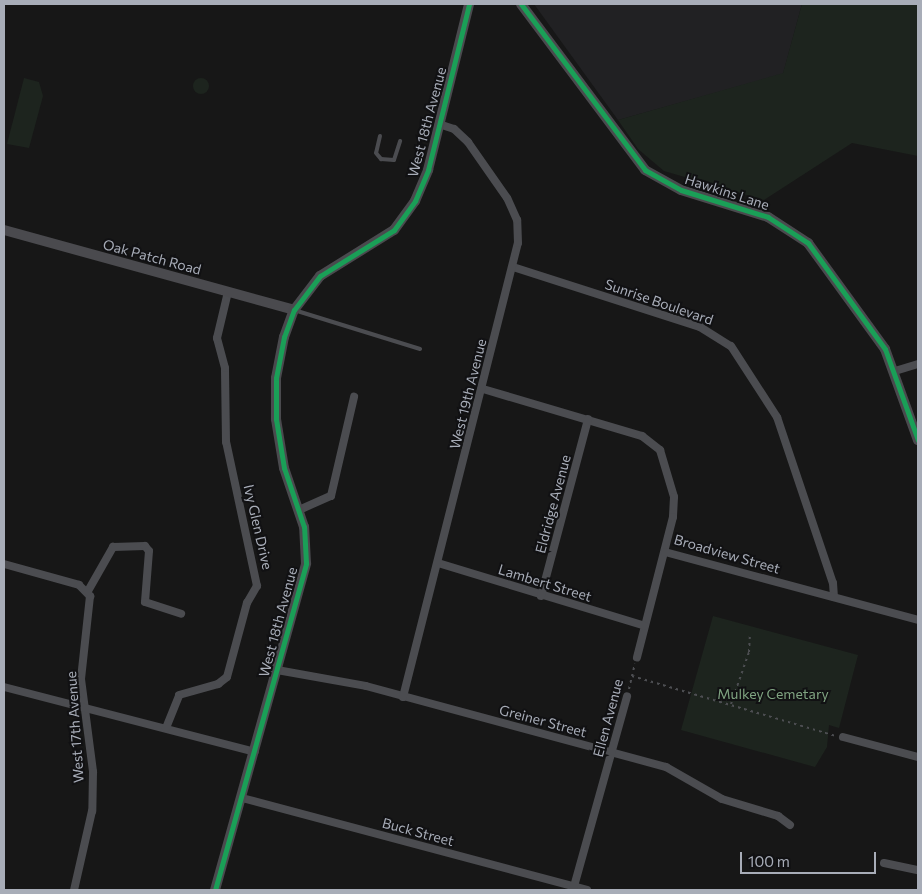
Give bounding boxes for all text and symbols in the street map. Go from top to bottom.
street label: West 18th Avenue [404,65,450,179]
street label: Hawkins Lane [683,170,771,214]
street label: Oak Patch Road [101,236,203,278]
street label: Sunrise Boulevard [603,276,715,328]
street label: West 19th Avenue [446,337,490,451]
street label: Eldridge Avenue [532,453,574,555]
street label: Ivy Glen Drive [240,483,276,571]
street label: Broadview Street [672,531,782,577]
street label: Lambert Street [496,561,594,605]
street label: West 18th Avenue [255,565,301,679]
street label: West 17th Avenue [63,671,87,783]
street label: Ellen Avenue [590,677,626,759]
park label: Mulkey Cemetary [717,686,829,702]
street label: Greiner Street [497,701,589,741]
street label: Buck Street [380,814,456,850]
scale bar [742,842,878,874]
text: 100 m [748,852,790,870]

